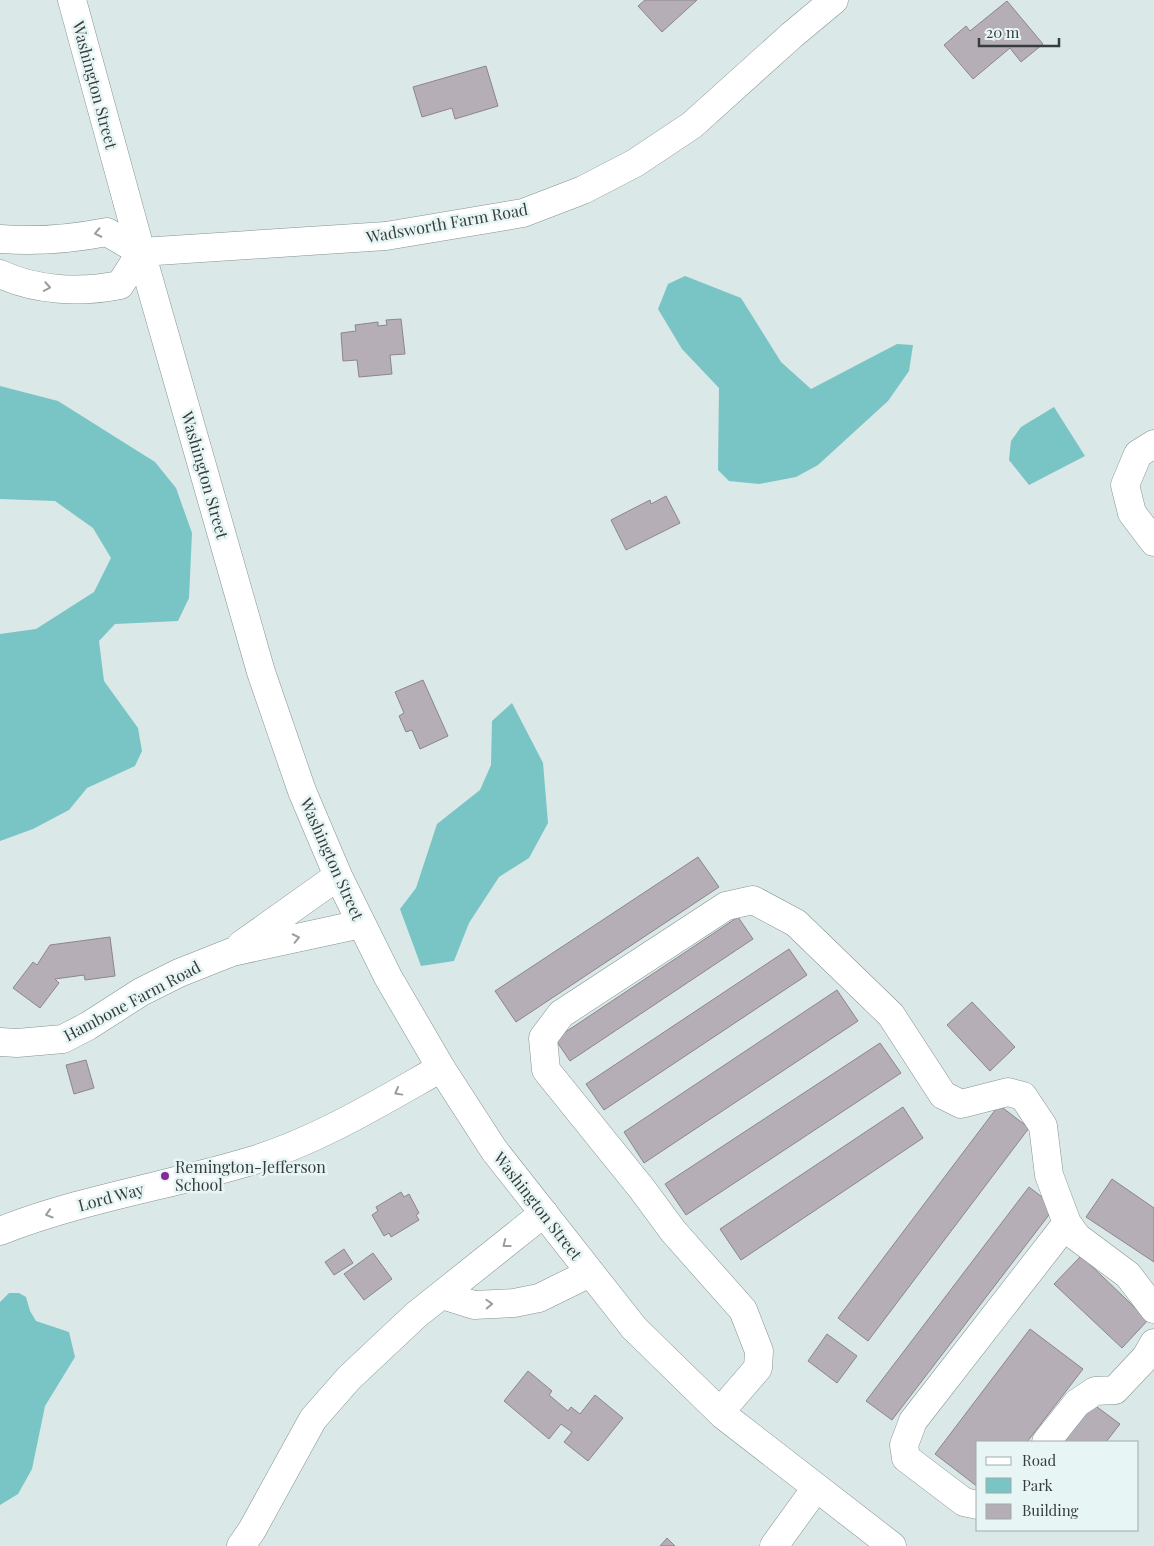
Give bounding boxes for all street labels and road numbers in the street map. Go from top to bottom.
street label: Washington Street [68,18,123,151]
street label: Wadsworth Farm Road [363,198,529,247]
street label: Washington Street [177,408,234,541]
street label: Washington Street [296,793,369,924]
street label: Hambone Farm Road [60,956,204,1046]
street label: Washington Street [489,1147,587,1264]
street label: Lord Way [76,1178,146,1215]

